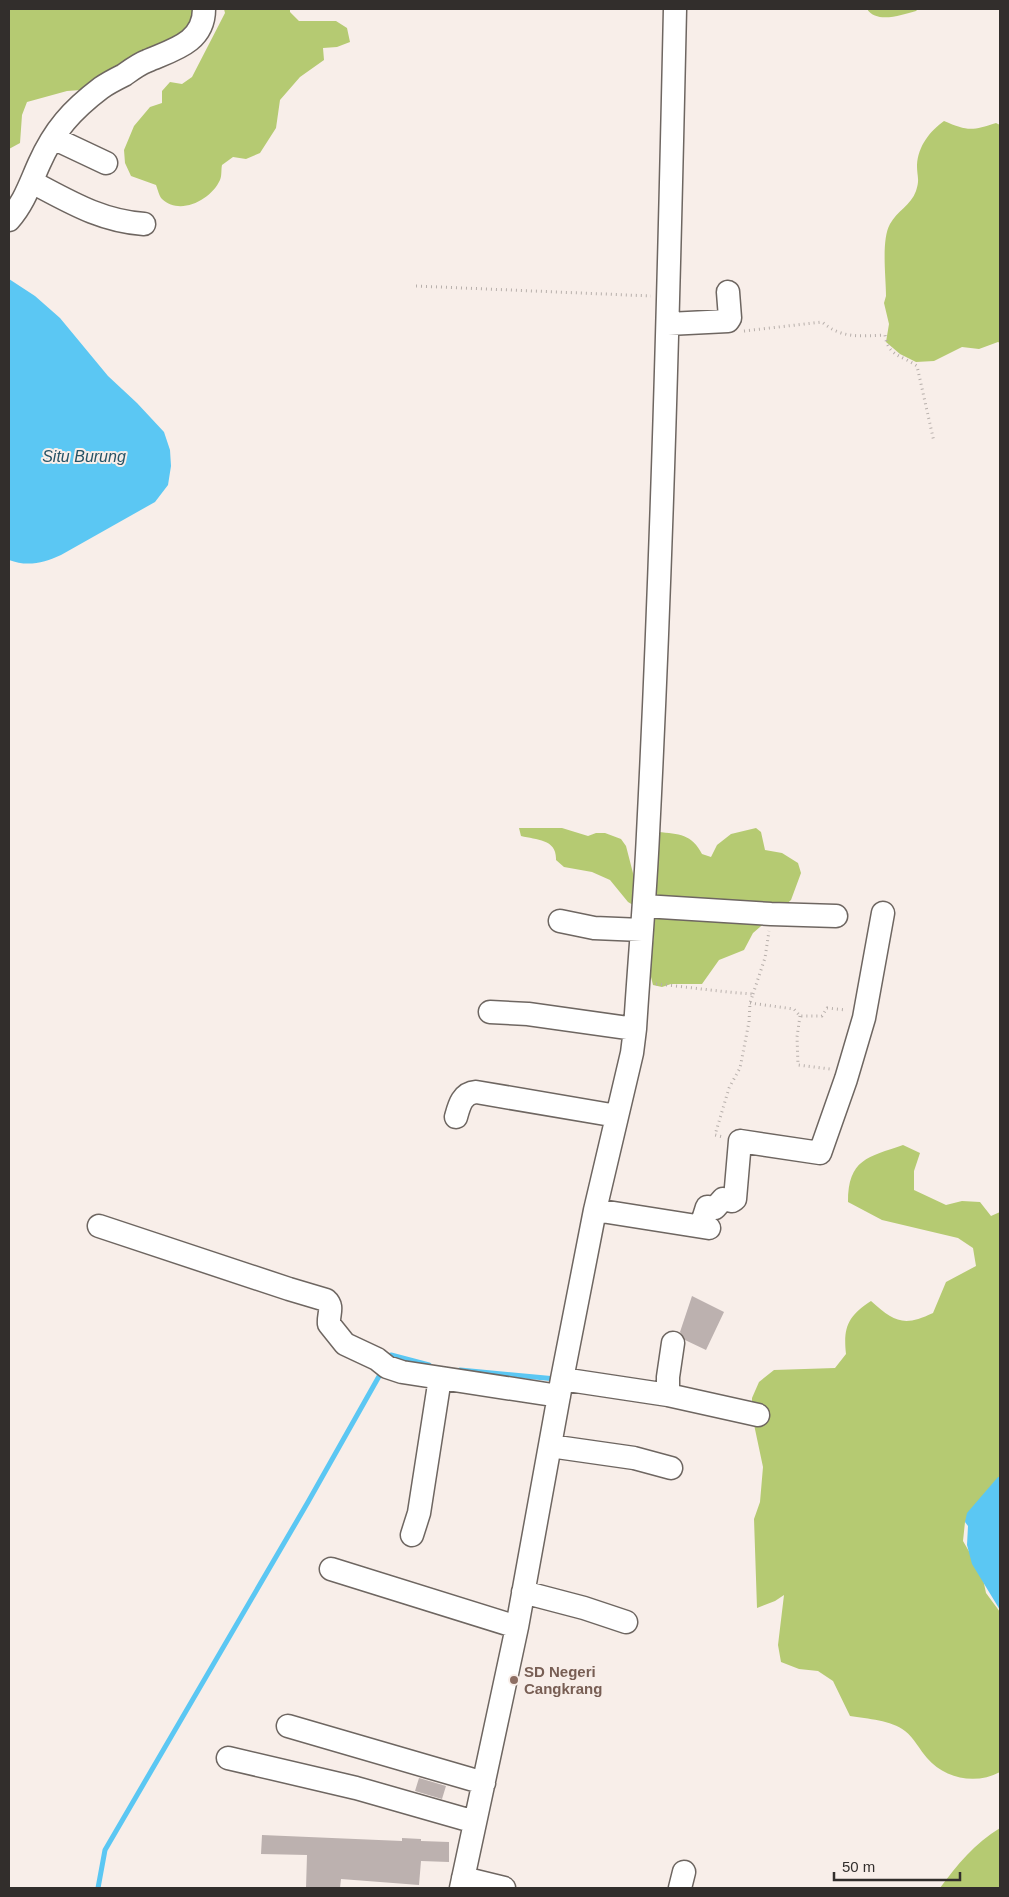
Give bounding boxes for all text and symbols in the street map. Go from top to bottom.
water label: Situ Burung [42,448,126,465]
place label: SD Negeri Cangkrang [524,1663,602,1697]
marker: SD Negeri Cangkrang [508,1674,520,1686]
scale bar [834,1850,960,1882]
text: 50 m [842,1858,875,1875]

